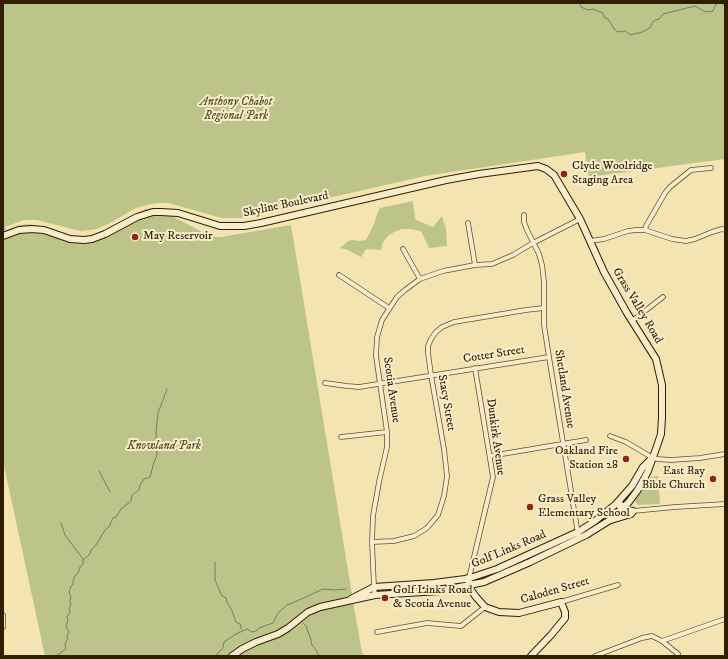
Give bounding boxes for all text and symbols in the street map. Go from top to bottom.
park label: Anthony Chabot Regional Park [200,96,272,124]
place label: Clyde Woolridge Staging Area [572,160,653,188]
marker: Clyde Woolridge Staging Area [559,169,569,179]
street label: Skyline Boulevard [242,189,330,221]
place label: May Reservoir [143,230,212,244]
marker: May Reservoir [130,232,140,242]
street label: Grass Valley Road [609,266,665,346]
street label: Cotter Street [462,343,526,367]
street label: Shetland Avenue [551,349,577,429]
street label: Scotia Avenue [379,356,403,424]
street label: Stacy Street [434,374,458,432]
street label: Dunkirk Avenue [482,398,508,476]
park label: Knowland Park [127,440,201,454]
place label: Oakland Fire Station 28 [555,445,618,473]
marker: Oakland Fire Station 28 [621,454,631,464]
place label: East Bay Bible Church [642,465,705,493]
marker: East Bay Bible Church [708,474,718,484]
place label: Grass Valley Elementary School [538,493,630,521]
marker: Grass Valley Elementary School [525,502,535,512]
street label: Golf Links Road [470,528,548,572]
street label: Caloden Street [519,574,591,608]
place label: Golf Links Road & Scotia Avenue [393,584,473,612]
marker: Golf Links Road & Scotia Avenue [380,593,390,603]

